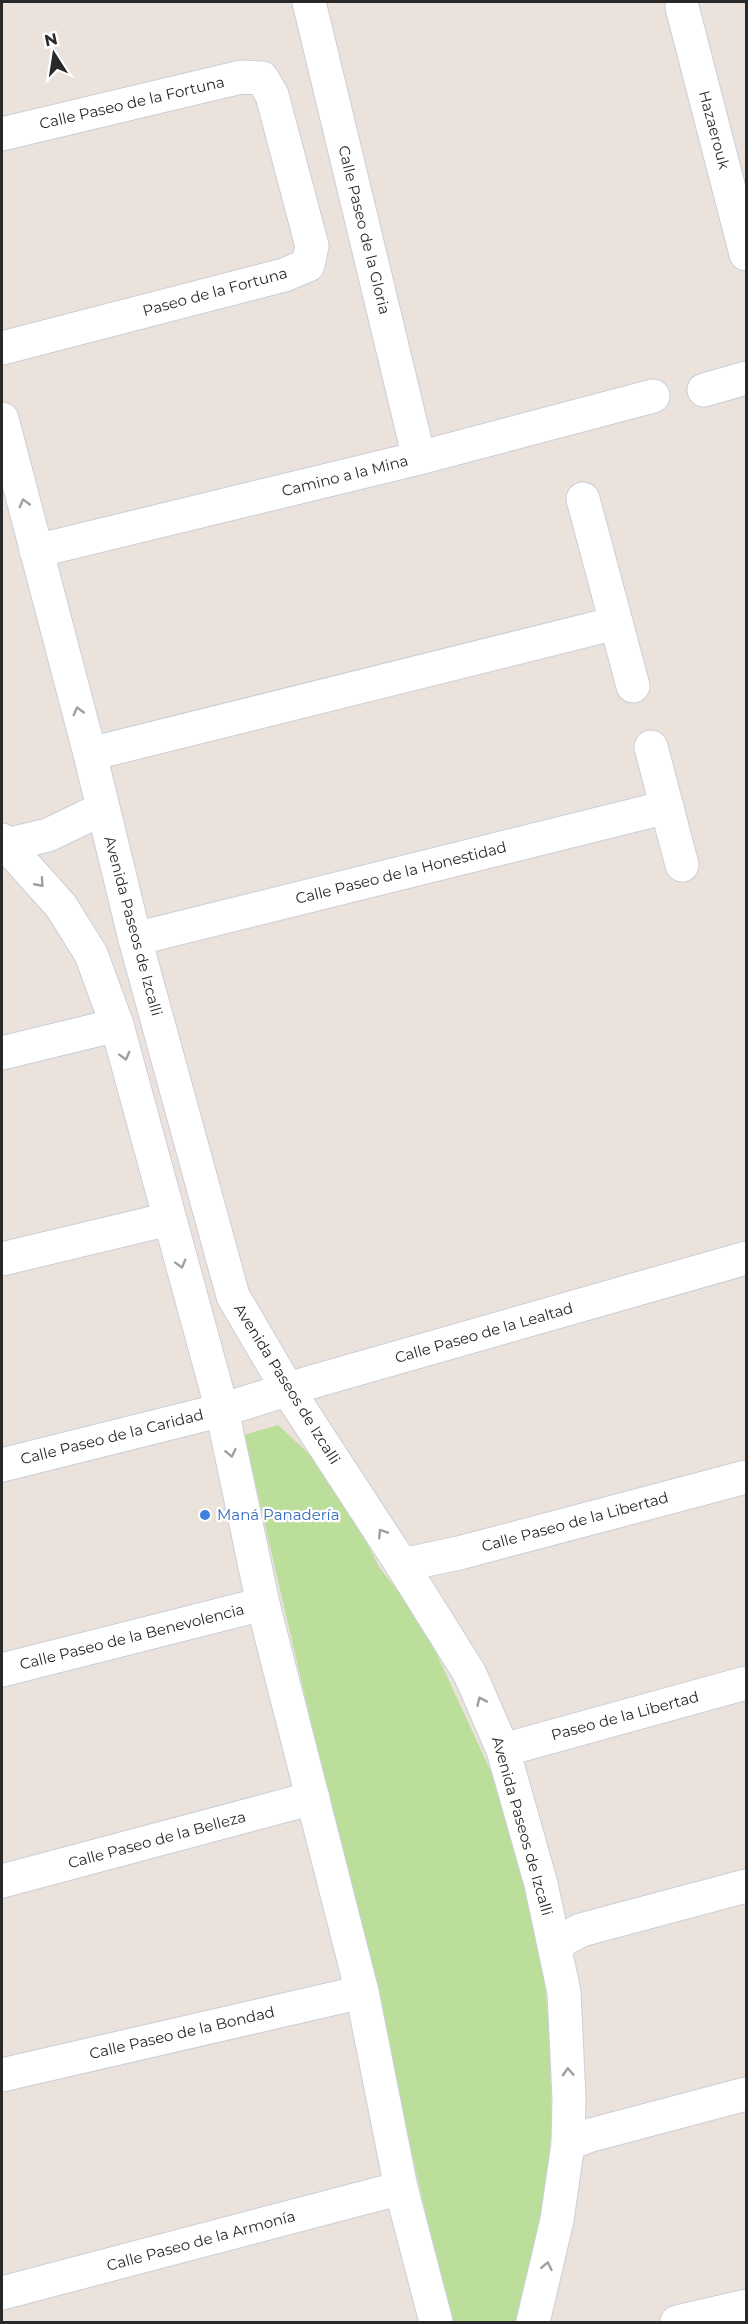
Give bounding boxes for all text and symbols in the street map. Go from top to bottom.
north arrow [24,24,84,84]
text: N [43,29,59,50]
street label: Calle Paseo de la Fortuna [37,72,226,133]
street label: Hazaerouk [695,88,734,171]
street label: Calle Paseo de la Gloria [334,143,395,316]
street label: Paseo de la Fortuna [140,263,289,320]
street label: Camino a la Mina [280,451,410,500]
one-way arrow [18,498,31,508]
one-way arrow [73,707,86,717]
street label: Avenida Paseos de Izcalli [100,834,167,1018]
street label: Calle Paseo de la Honestidad [293,837,508,908]
one-way arrow [33,877,44,887]
one-way arrow [118,1051,131,1061]
one-way arrow [174,1259,187,1269]
street label: Calle Paseo de la Lealtad [392,1298,575,1367]
street label: Avenida Paseos de Izcalli [230,1300,345,1467]
street label: Calle Paseo de la Caridad [18,1405,205,1468]
one-way arrow [224,1448,237,1458]
street label: Calle Paseo de la Libertad [479,1487,670,1556]
place label: Maná Panadería [217,1505,340,1524]
marker: Maná Panadería [198,1508,212,1522]
one-way arrow [378,1529,389,1540]
street label: Calle Paseo de la Benevolencia [18,1599,246,1674]
street label: Paseo de la Libertad [549,1687,701,1744]
one-way arrow [477,1696,489,1707]
street label: Avenida Paseos de Izcalli [488,1734,557,1918]
street label: Calle Paseo de la Belleza [66,1807,248,1872]
street label: Calle Paseo de la Bondad [87,2002,276,2063]
one-way arrow [561,2068,574,2077]
street label: Calle Paseo de la Armonía [104,2206,297,2275]
one-way arrow [540,2261,553,2271]

